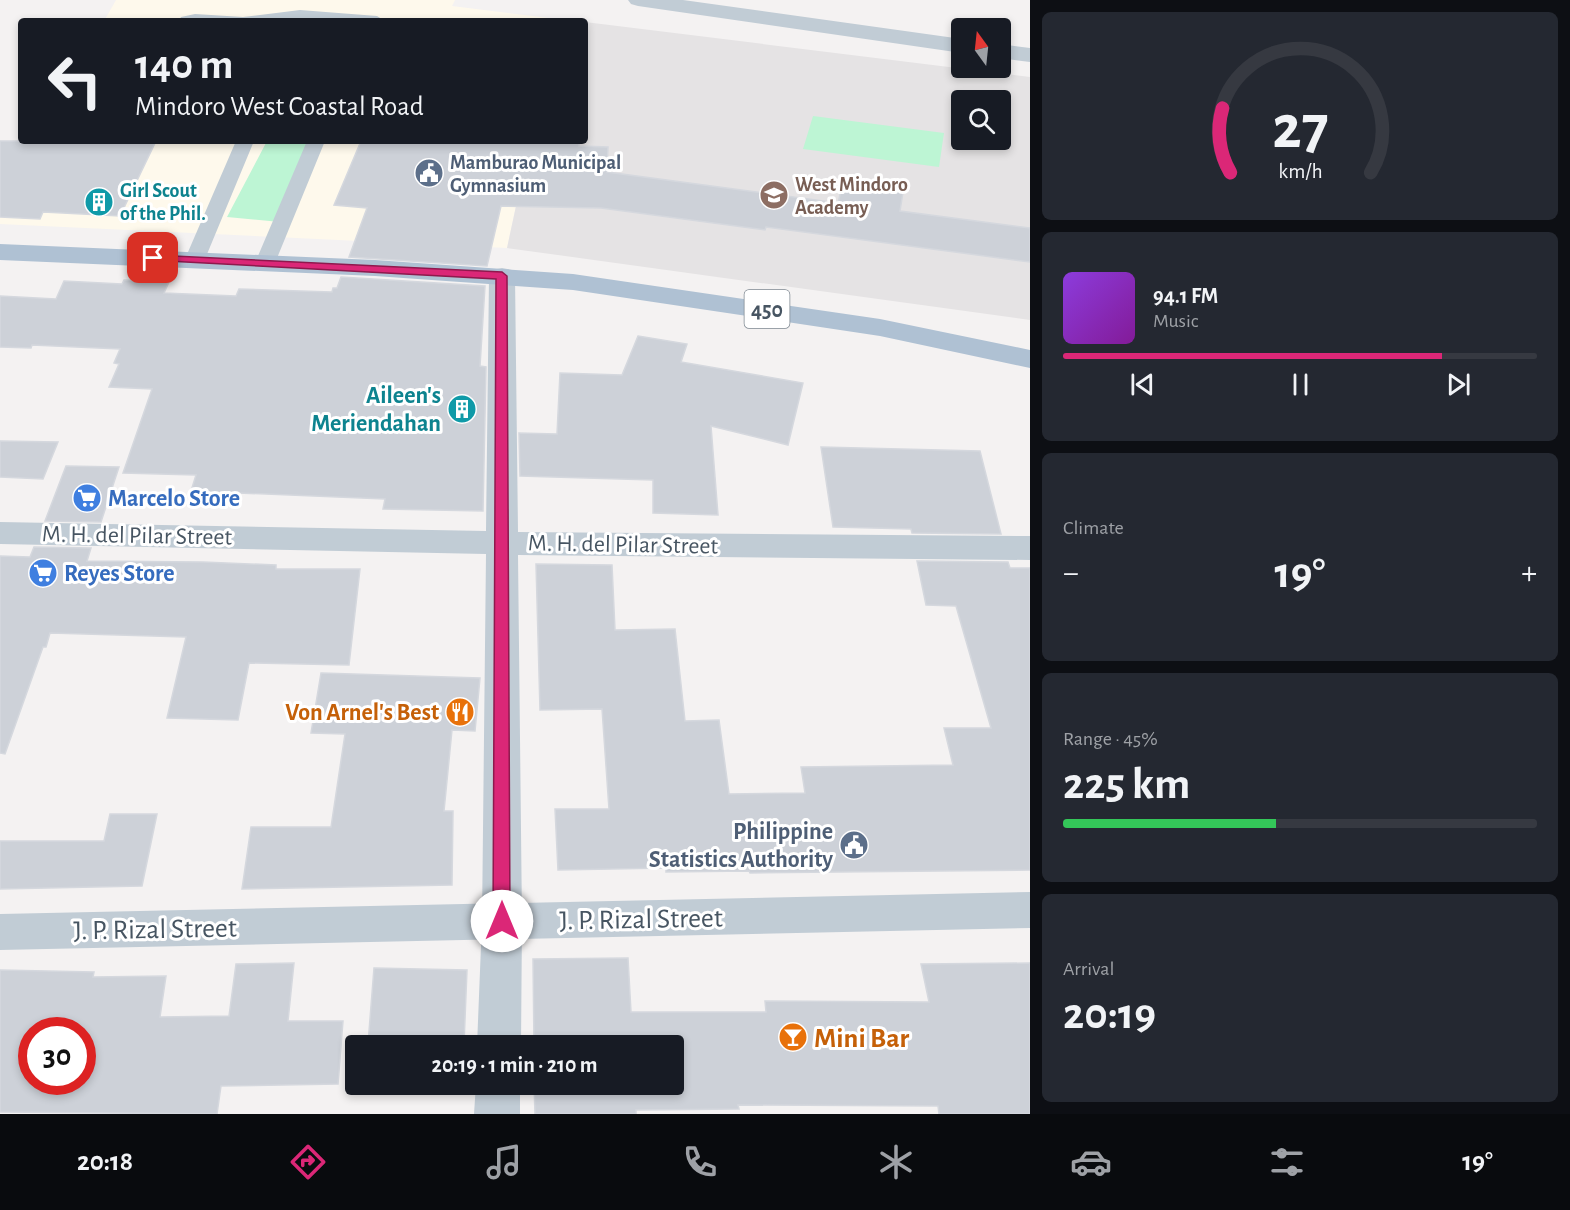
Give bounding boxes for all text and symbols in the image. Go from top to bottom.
north arrow [951,18,1011,78]
map controls [951,18,1011,150]
icon: left [36,42,114,120]
text: 140 m [135,44,233,86]
button: search [951,90,1011,150]
text: Mindoro West Coastal Road [135,93,424,120]
text: 27 [1272,97,1328,159]
place label: Mamburao Municipal Gymnasium [450,153,621,196]
public building icon: Mamburao Municipal Gymnasium [413,157,445,189]
text: km/h [1278,162,1322,183]
place label: West Mindoro Academy [795,175,908,218]
school or university icon: West Mindoro Academy [758,179,790,211]
place label: Girl Scout of the Phil. [120,181,206,224]
building icon: Girl Scout of the Phil. [83,186,115,218]
pin [127,232,178,283]
icon: arrive [136,241,169,274]
text: 94.1 FM [1153,285,1218,307]
road number: 450 [744,290,789,328]
text: Music [1153,311,1199,331]
icon: previous [1126,368,1159,401]
icon: pause [1284,368,1317,401]
icon: next [1442,368,1475,401]
place label: Aileen's Meriendahan [311,384,441,436]
building icon: Aileen's Meriendahan [446,393,478,425]
supermarket icon: Marcelo Store [71,482,103,514]
place label: Marcelo Store [108,487,240,511]
text: Climate [1063,518,1124,538]
street label: M. H. del Pilar Street [42,522,233,550]
street label: M. H. del Pilar Street [528,531,719,559]
text: 19° [1274,551,1326,596]
supermarket icon: Reyes Store [27,557,59,589]
text: − [1063,557,1079,590]
text: + [1521,557,1537,590]
place label: Reyes Store [64,562,175,586]
restaurant icon: Von Arnel's Best [444,696,476,728]
place label: Von Arnel's Best [285,701,439,725]
text: Range · 45% [1063,729,1158,749]
text: 225 km [1063,762,1190,807]
place label: Philippine Statistics Authority [649,820,833,872]
public building icon: Philippine Statistics Authority [838,829,870,861]
position arrow [470,889,534,953]
street label: J. P. Rizal Street [559,905,723,935]
street label: J. P. Rizal Street [73,915,237,945]
text: Arrival [1063,959,1114,979]
text: 20:19 [1063,992,1156,1037]
speed limit sign: 30 [18,1017,96,1095]
bar icon: Mini Bar [777,1021,809,1053]
place label: Mini Bar [814,1025,909,1053]
text: 20:19 · 1 min · 210 m [432,1054,597,1076]
icon: directions [287,1141,329,1183]
icon: music [483,1141,525,1183]
icon: phone [679,1141,721,1183]
icon: climate [875,1141,917,1183]
icon: car [1070,1141,1112,1183]
icon: filters [1266,1141,1308,1183]
text: 20:18 [77,1148,133,1175]
text: 19° [1462,1148,1493,1175]

